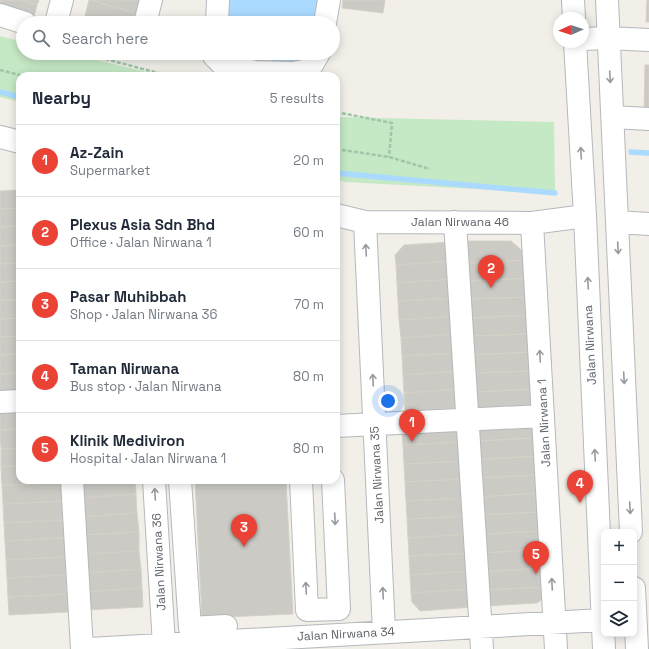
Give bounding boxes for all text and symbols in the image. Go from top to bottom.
north arrow [553,12,589,48]
search box [16,16,340,60]
icon: search [30,27,52,49]
text: Search here [62,29,148,48]
one-way arrow [607,70,614,83]
text: Nearby [32,87,91,109]
text: 5 results [270,90,324,107]
text: Az-Zain [70,143,124,162]
one-way arrow [578,147,585,160]
text: 1 [42,152,48,169]
text: 20 m [293,152,324,169]
text: Supermarket [70,162,151,179]
street label: Jalan Nirwana 46 [411,214,509,230]
text: Plexus Asia Sdn Bhd [70,215,215,234]
text: 2 [41,224,49,241]
text: 60 m [293,224,324,241]
text: Office · Jalan Nirwana 1 [70,234,212,251]
one-way arrow [615,241,622,254]
one-way arrow [363,244,370,257]
pin: 2 [478,255,504,288]
one-way arrow [584,277,591,290]
text: Pasar Muhibbah [70,287,187,306]
text: 3 [41,296,49,313]
text: 70 m [294,296,324,313]
street label: Jalan Nirwana [580,304,600,385]
text: Shop · Jalan Nirwana 36 [70,306,217,323]
one-way arrow [536,350,543,363]
text: Taman Nirwana [70,359,179,378]
text: 4 [41,368,49,385]
text: 80 m [293,368,324,385]
one-way arrow [621,371,628,384]
one-way arrow [369,374,376,387]
text: Bus stop · Jalan Nirwana [70,378,221,395]
street label: Jalan Nirwana 1 [534,379,554,467]
your location [378,391,398,411]
pin: 1 [399,409,425,442]
street label: Jalan Nirwana 35 [366,426,388,524]
text: Klinik Mediviron [70,431,185,450]
text: 5 [41,440,49,457]
text: 80 m [293,440,324,457]
one-way arrow [591,449,599,462]
text: Hospital · Jalan Nirwana 1 [70,450,226,467]
pin: 4 [567,470,593,503]
one-way arrow [152,488,159,501]
one-way arrow [627,501,634,514]
one-way arrow [331,512,338,525]
street label: Jalan Nirwana 36 [148,513,170,611]
pin: 3 [231,514,257,547]
map controls [601,529,637,637]
button: + [601,529,637,565]
pin: 5 [523,541,549,574]
button: − [601,565,637,601]
one-way arrow [549,578,556,591]
one-way arrow [303,582,310,595]
one-way arrow [379,587,386,600]
button: layers [601,601,637,637]
street label: Jalan Nirwana 34 [297,623,396,645]

